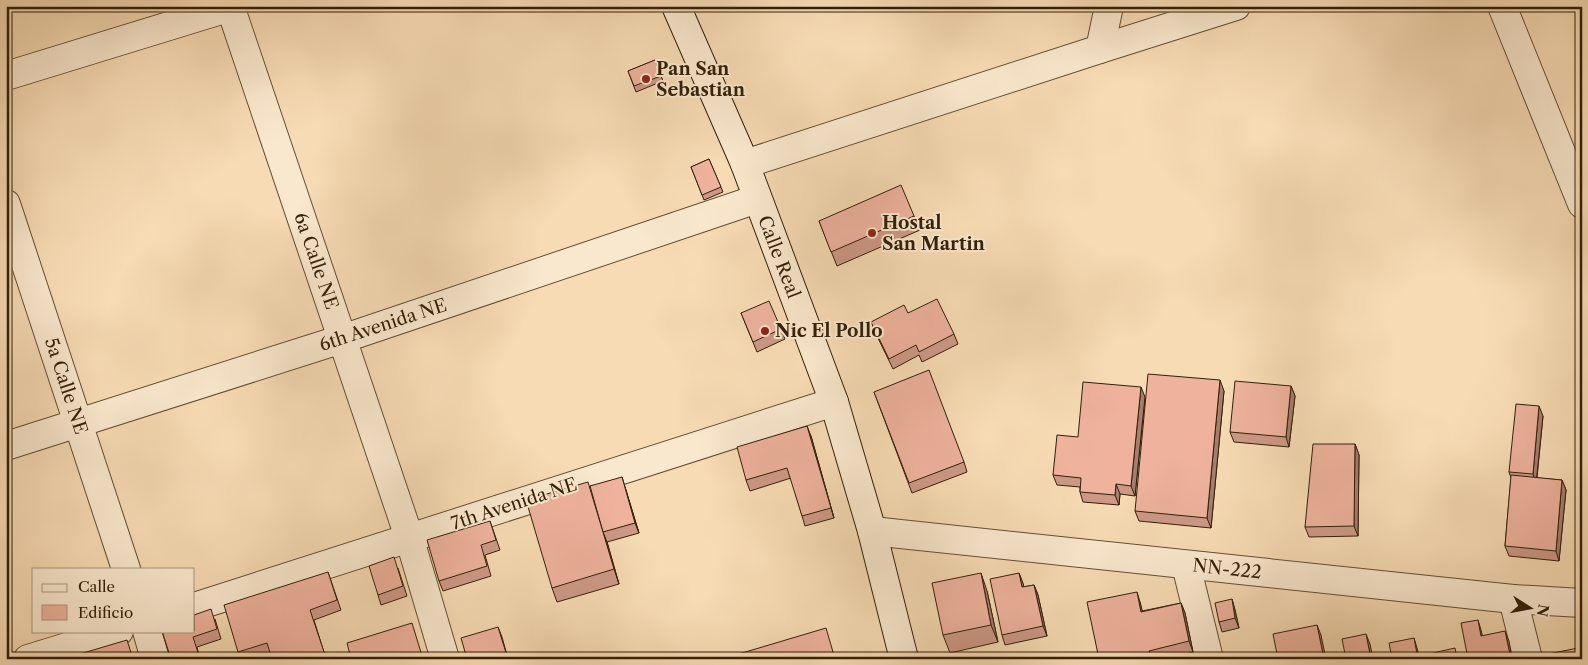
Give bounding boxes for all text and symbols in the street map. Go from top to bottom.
place label: Pan San Sebastian [656,58,746,101]
marker: Pan San Sebastian [640,73,652,85]
street label: 6a Calle NE [289,210,343,312]
street label: Calle Real [753,212,805,302]
place label: Hostal San Martin [882,212,986,255]
marker: Hostal San Martin [866,227,878,239]
street label: 6th Avenida NE [316,294,450,356]
place label: Nic El Pollo [775,320,883,342]
marker: Nic El Pollo [759,325,771,337]
street label: 5a Calle NE [40,335,92,437]
street label: 7th Avenida NE [448,473,580,535]
street label: NN-222 [1192,554,1262,584]
legend [32,568,195,632]
text: Calle [78,577,115,596]
north arrow [1506,582,1556,632]
text: Edificio [78,603,133,622]
text: N [1533,603,1553,618]

